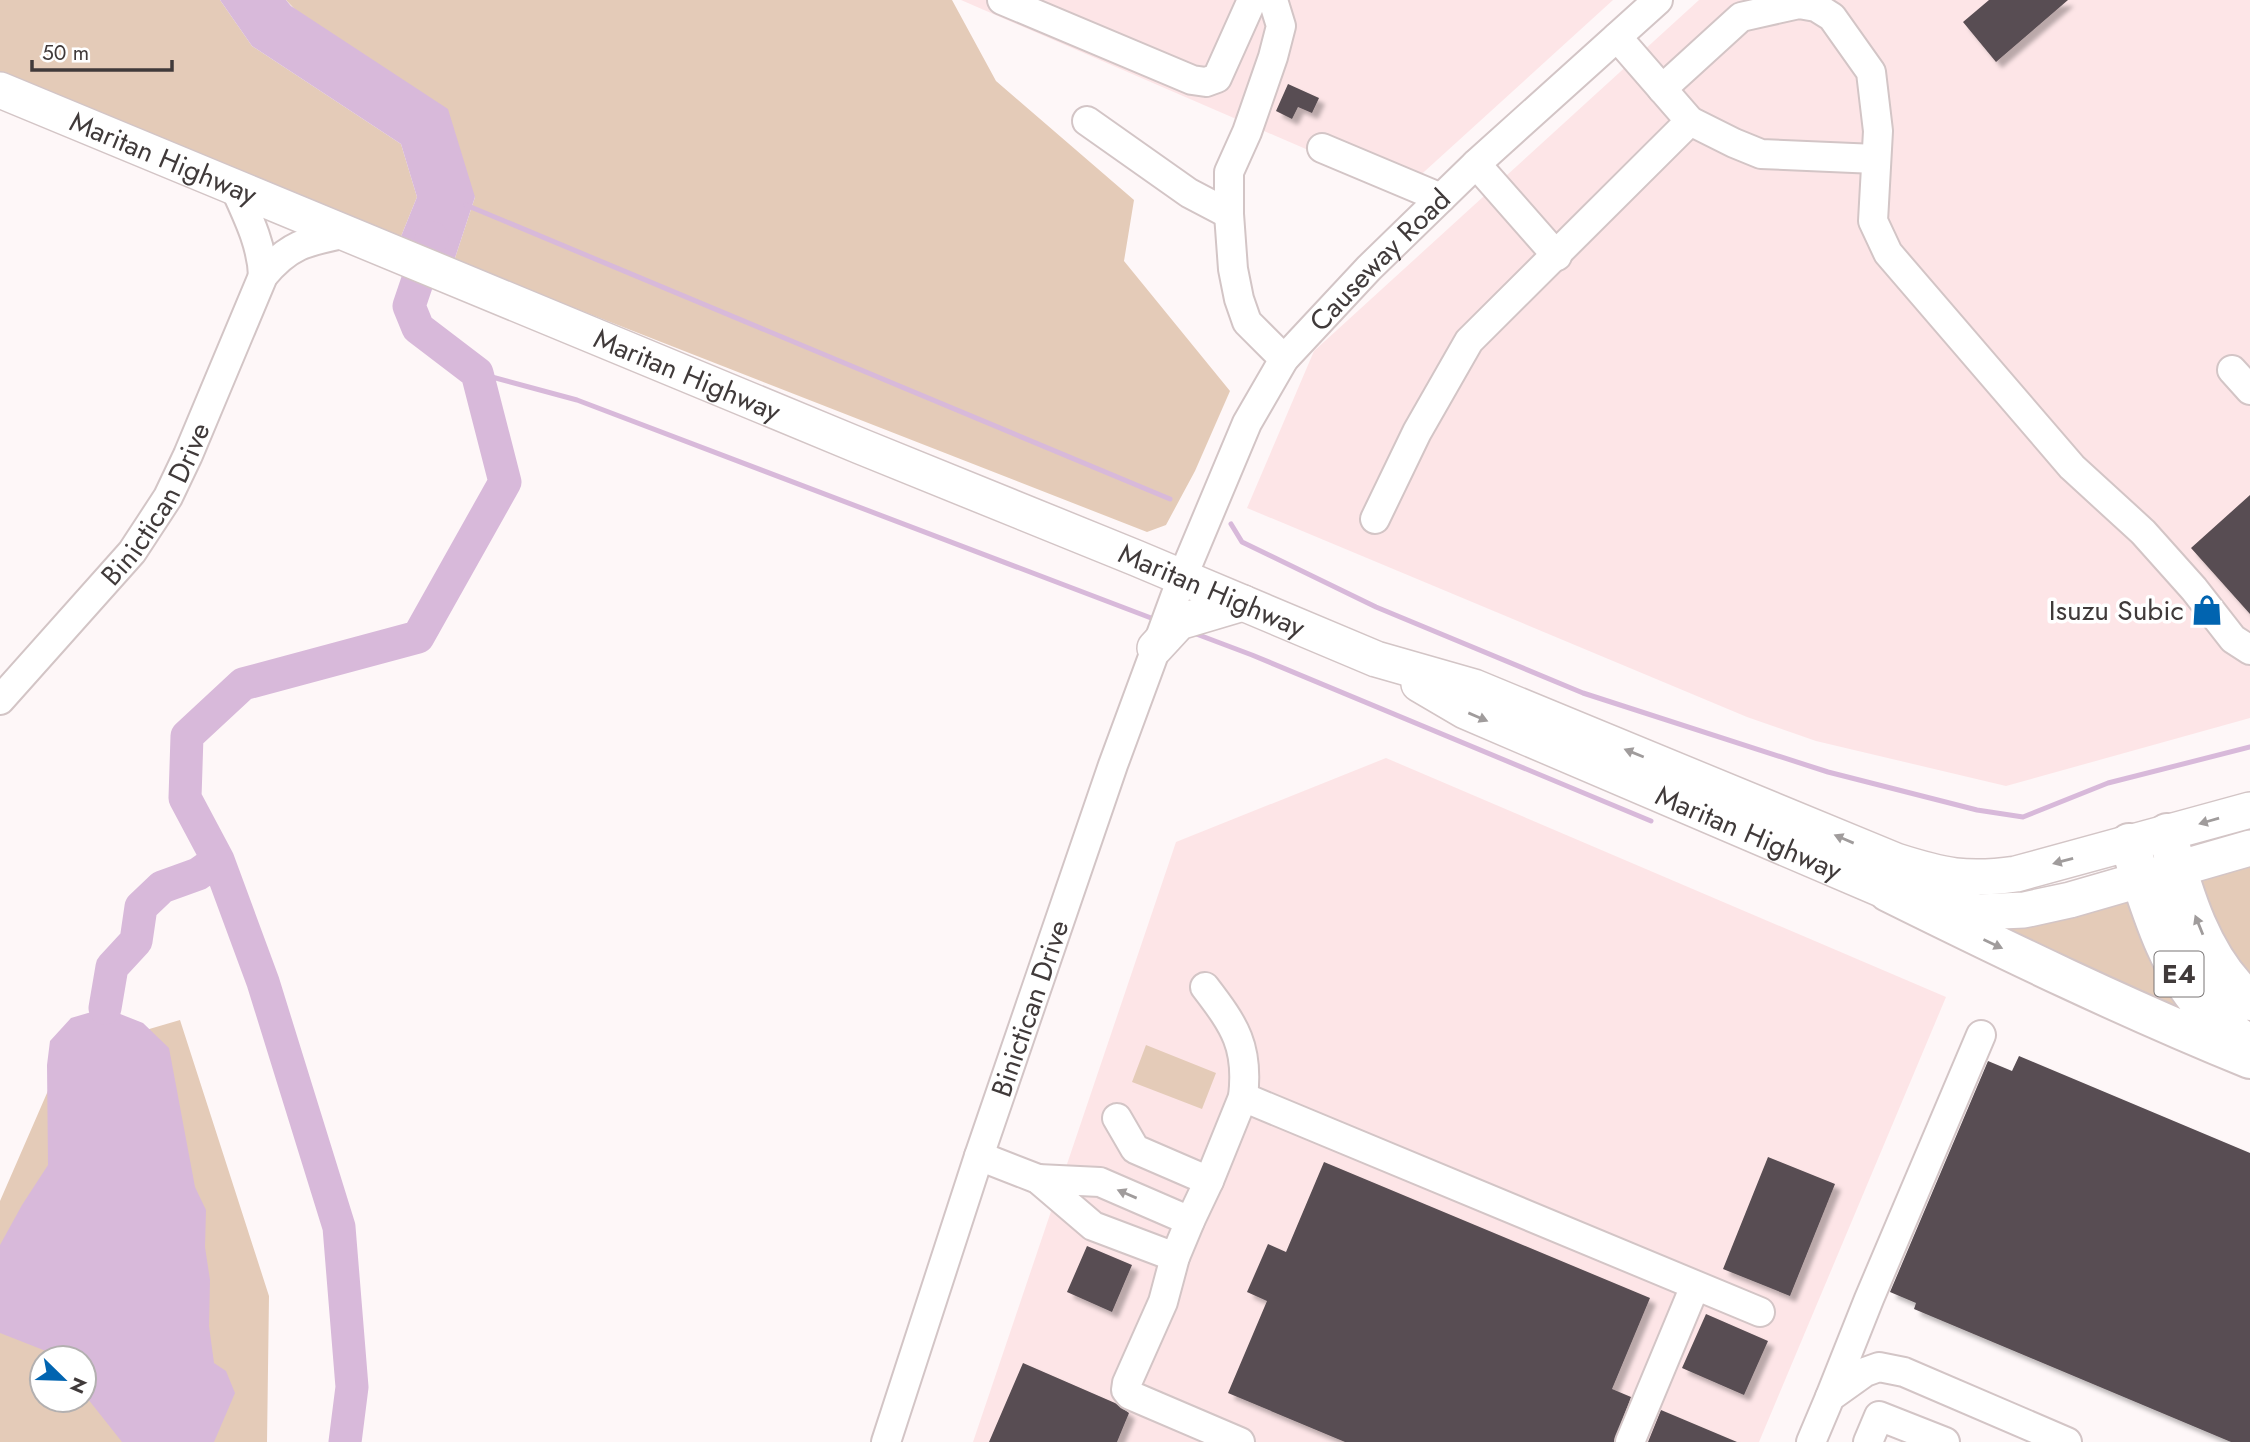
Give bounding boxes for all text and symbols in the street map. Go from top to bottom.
scale bar [32,28,172,72]
text: 50 m [42,38,89,68]
street label: Maritan Highway [64,101,264,215]
street label: Causeway Road [1300,180,1460,341]
street label: Maritan Highway [588,318,788,432]
street label: Binictican Drive [91,416,220,595]
street label: Maritan Highway [1112,533,1312,648]
place label: Isuzu Subic [2049,590,2184,631]
shop icon: Isuzu Subic [2190,593,2224,627]
one-way arrow [1468,711,1488,723]
one-way arrow [1623,747,1644,758]
street label: Maritan Highway [1649,775,1849,891]
one-way arrow [2198,817,2219,827]
one-way arrow [1834,834,1855,845]
one-way arrow [2052,856,2074,867]
street label: Binictican Drive [981,914,1079,1102]
one-way arrow [2193,915,2204,936]
one-way arrow [1983,938,2003,949]
road number: E4 [2154,951,2204,996]
one-way arrow [1117,1188,1138,1199]
north arrow [28,1344,98,1414]
text: N [63,1373,94,1398]

